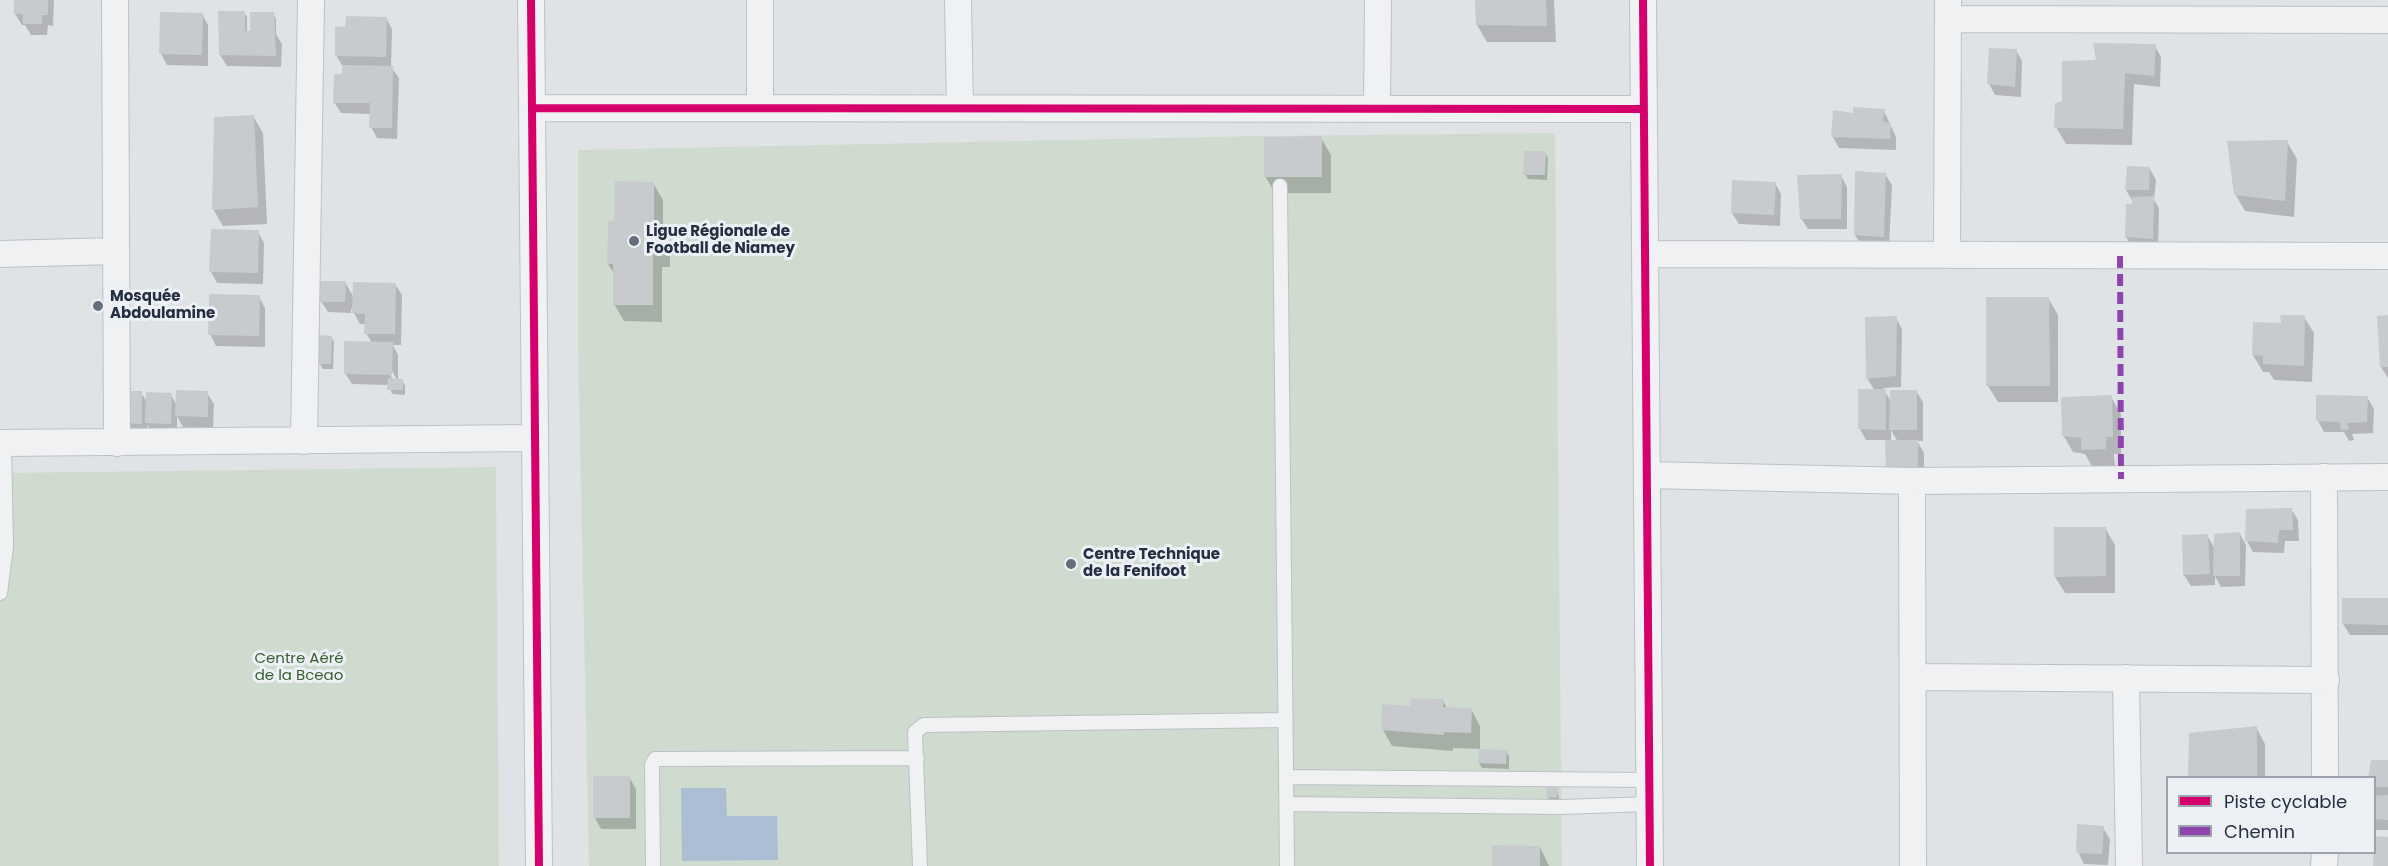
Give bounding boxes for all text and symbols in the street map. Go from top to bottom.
place label: Ligue Régionale de Football de Niamey [646,223,795,258]
marker: Ligue Régionale de Football de Niamey [627,234,641,248]
place label: Mosquée Abdoulamine [110,288,215,323]
marker: Mosquée Abdoulamine [91,299,105,313]
place label: Centre Technique de la Fenifoot [1083,546,1220,581]
marker: Centre Technique de la Fenifoot [1064,557,1078,571]
park label: Centre Aéré de la Bceao [254,650,344,685]
legend [2166,776,2376,854]
text: Piste cyclable [2224,789,2347,814]
text: Chemin [2224,819,2295,844]

